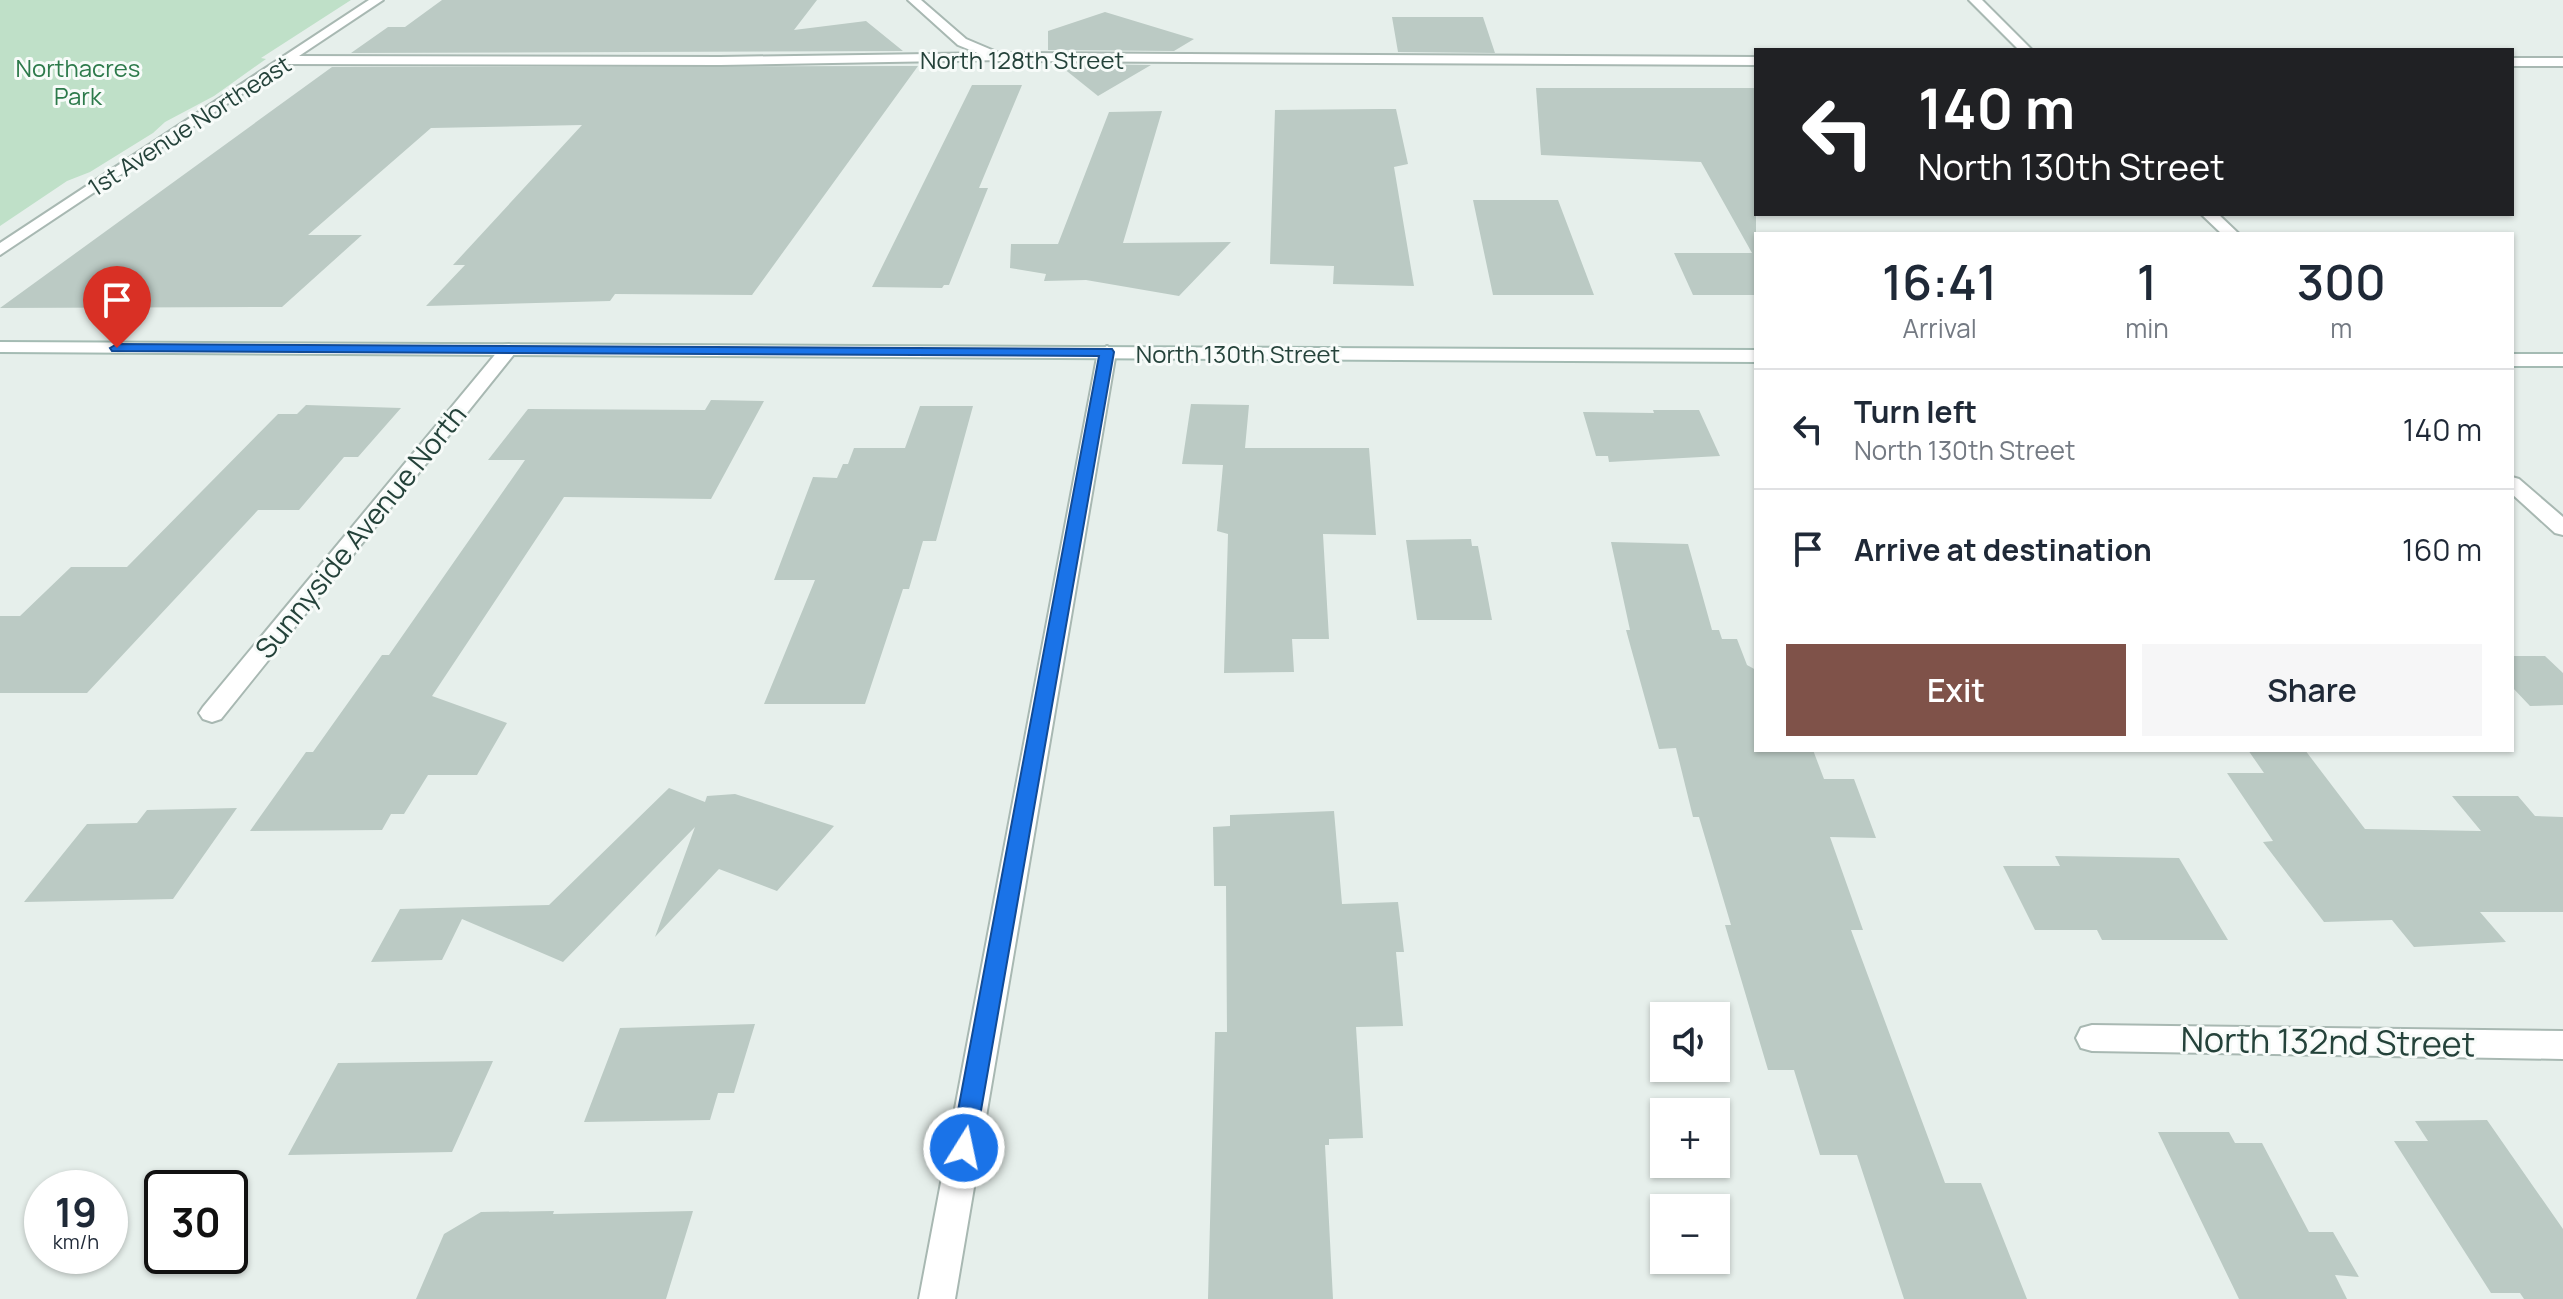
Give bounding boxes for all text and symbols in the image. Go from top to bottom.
street label: North 128th Street [920,43,1124,76]
street label: 1st Avenue Northeast [81,47,297,203]
park label: Northacres Park [16,51,140,112]
text: 140 m [1918,69,2075,146]
icon: left [1786,80,1890,184]
text: North 130th Street [1918,142,2225,191]
text: 16:41 [1882,249,1997,314]
text: 1 [2137,249,2157,314]
text: 300 [2297,249,2386,314]
pin [83,266,151,348]
icon: arrive [95,278,139,322]
text: Arrival [1902,310,1977,346]
text: min [2125,310,2169,346]
text: m [2330,310,2352,346]
street label: North 130th Street [1136,337,1340,370]
text: Turn left [1854,391,1977,432]
street label: Sunnyside Avenue North [246,396,474,666]
icon: left [1786,407,1830,451]
text: 140 m [2403,409,2482,450]
text: North 130th Street [1854,432,2075,468]
icon: arrive [1786,527,1830,571]
text: Arrive at destination [1854,529,2152,570]
text: 160 m [2402,529,2482,570]
button: Exit [1786,644,2126,736]
button: Share [2142,644,2482,736]
map controls [1650,1002,1730,1274]
button: sound [1650,1002,1730,1082]
street label: North 132nd Street [2180,1015,2476,1067]
button: + [1650,1098,1730,1178]
position arrow [922,1106,1006,1190]
speed limit sign: 30 [144,1170,248,1274]
text: 19 [55,1184,97,1239]
button: − [1650,1194,1730,1274]
text: km/h [53,1228,99,1255]

